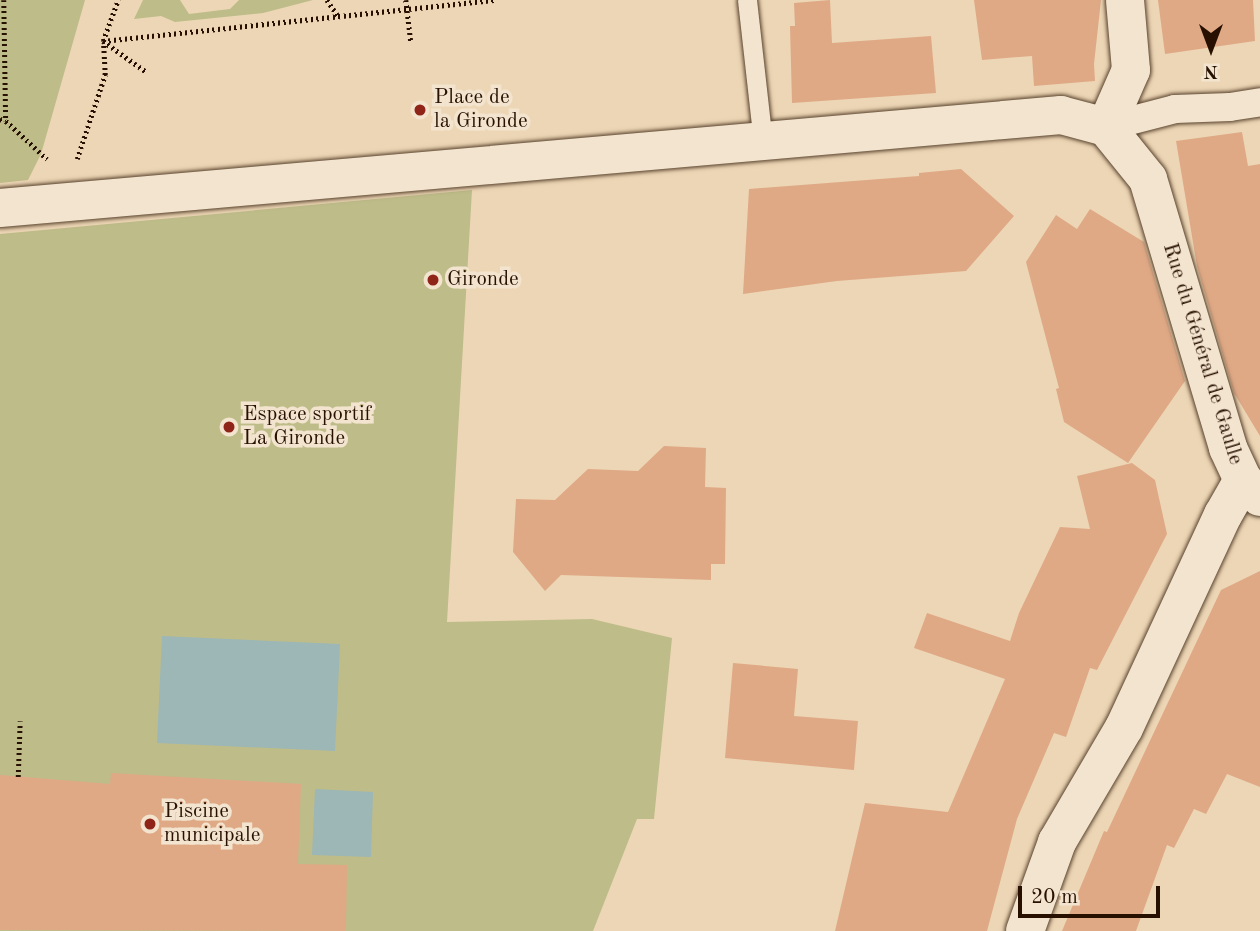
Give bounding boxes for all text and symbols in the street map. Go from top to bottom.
north arrow [1176,14,1246,84]
text: N [1204,61,1218,80]
place label: Place de la Gironde [434,85,528,135]
marker: Place de la Gironde [412,102,428,118]
street label: Rue du Général de Gaulle [1156,240,1248,468]
place label: Gironde [447,267,519,293]
marker: Gironde [425,272,441,288]
place label: Espace sportif La Gironde [243,402,372,452]
marker: Espace sportif La Gironde [221,419,237,435]
place label: Piscine municipale [164,799,260,849]
marker: Piscine municipale [142,816,158,832]
scale bar [1022,872,1164,916]
text: 20 m [1031,887,1078,908]

